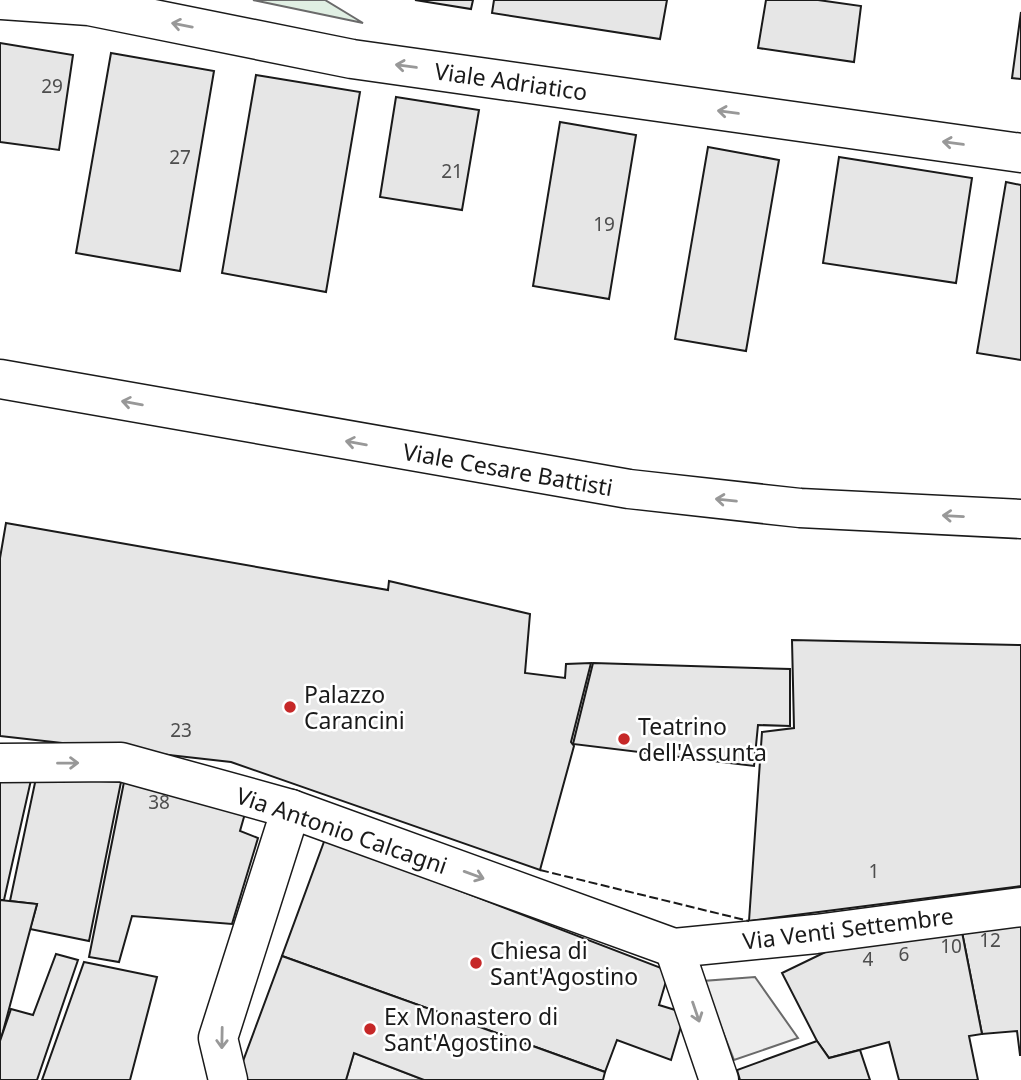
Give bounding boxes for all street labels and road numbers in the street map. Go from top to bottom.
street label: Viale Adriatico [433,54,589,108]
street label: Viale Cesare Battisti [401,435,615,503]
street label: Via Antonio Calcagni [232,779,452,881]
street label: Via Venti Settembre [741,899,955,957]

